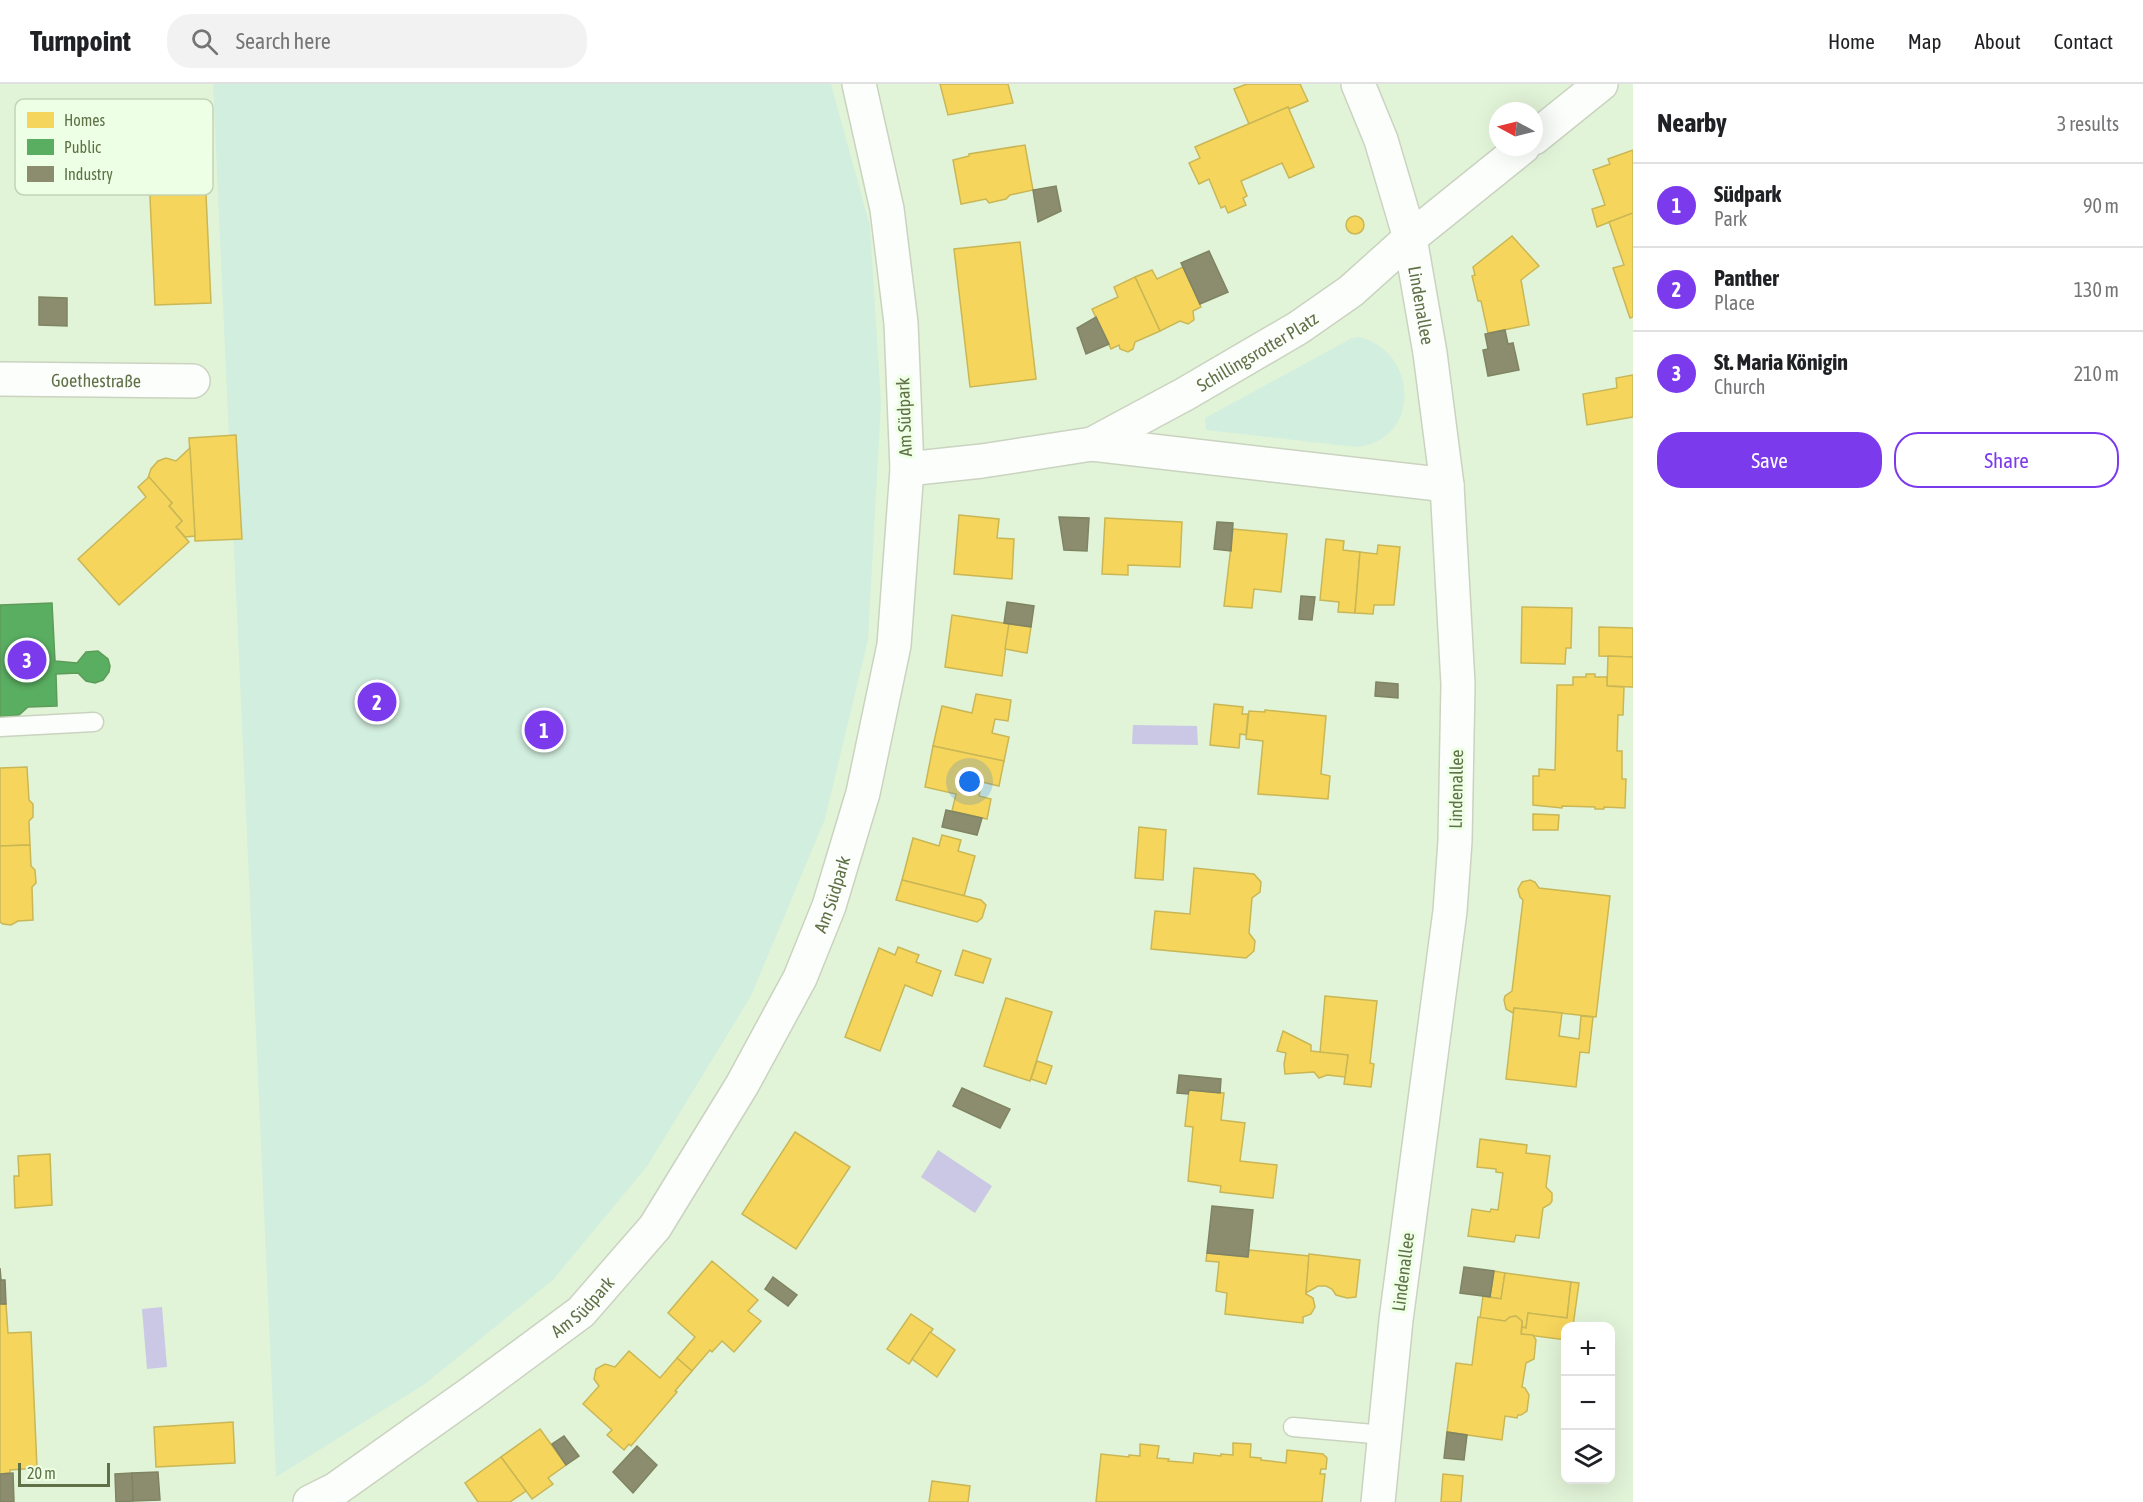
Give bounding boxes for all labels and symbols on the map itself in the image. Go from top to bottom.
legend [15,99,213,195]
north arrow [1489,102,1543,156]
text: Homes [64,111,106,129]
text: Public [64,138,101,156]
text: Industry [64,165,113,184]
street label: Lindenallee [1405,264,1439,346]
street label: Schillingsrotter Platz [1193,307,1322,395]
street label: Goethestraße [51,369,141,391]
street label: Am Südpark [892,377,916,457]
pin: 3 [8,638,46,682]
pin: 2 [358,680,397,724]
pin: 1 [524,708,564,752]
street label: Lindenallee [1445,749,1467,829]
your location [955,767,984,796]
street label: Am Südpark [809,853,854,935]
street label: Lindenallee [1388,1231,1418,1313]
street label: Am Südpark [547,1272,618,1341]
scale bar [18,1460,110,1488]

